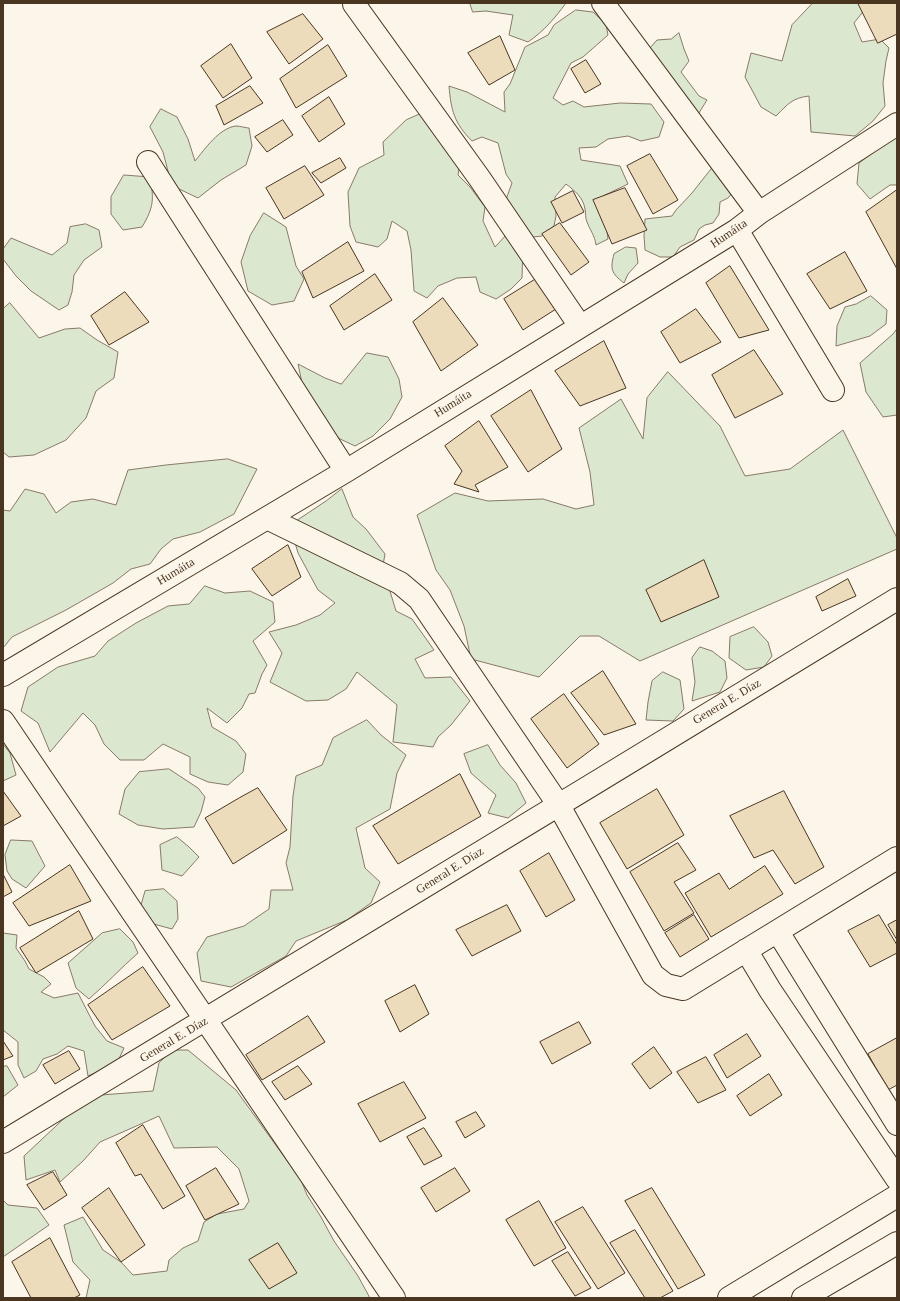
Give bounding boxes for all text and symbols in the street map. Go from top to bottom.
street label: Humáita [708,216,750,252]
street label: Humáita [432,387,474,421]
street label: Humáita [155,555,197,589]
street label: General E. Díaz [690,676,764,728]
street label: General E. Díaz [414,845,486,897]
street label: General E. Díaz [137,1014,211,1066]

